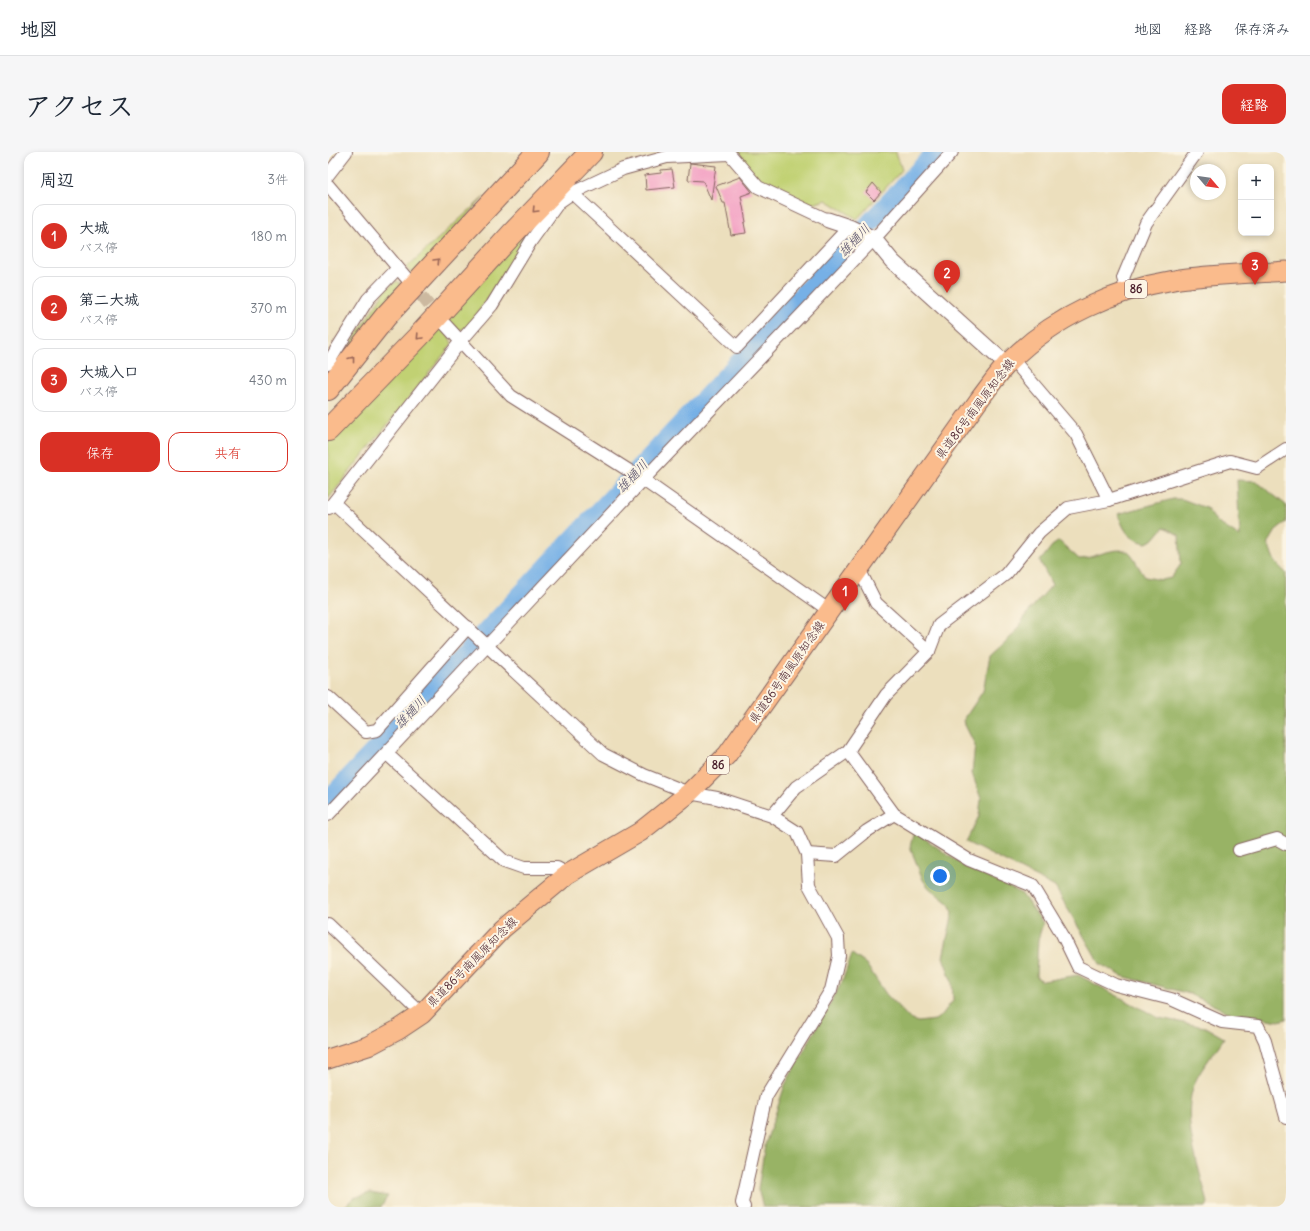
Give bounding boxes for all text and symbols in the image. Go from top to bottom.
text: 地図 [20,17,58,41]
text: 地図 [1134,20,1162,38]
text: 経路 [1184,20,1212,38]
text: 保存済み [1234,20,1290,38]
button: 経路 [1222,84,1286,124]
text: アクセス [24,88,134,124]
north arrow [1190,164,1226,200]
map controls [1238,164,1274,236]
button: + [1238,164,1274,200]
text: 周辺 [40,169,74,191]
text: 3件 [268,171,288,188]
button: − [1238,200,1274,236]
one-way arrow [532,205,540,213]
text: 大城 [79,218,109,237]
water label: 雄樋川 [835,220,874,260]
text: 1 [51,228,57,245]
text: 180 m [251,228,287,245]
text: バス停 [79,239,118,256]
pin: 3 [1242,252,1268,285]
one-way arrow [433,258,440,266]
pin: 2 [934,260,960,293]
road number: 86 [1125,280,1147,298]
text: 第二大城 [79,290,139,309]
text: 2 [50,300,58,317]
text: 370 m [250,300,287,317]
text: バス停 [79,311,118,328]
one-way arrow [416,332,423,340]
one-way arrow [347,356,354,363]
street label: 県道86号南風原知念線 [932,356,1017,462]
text: 大城入口 [79,362,139,381]
text: 3 [50,372,58,389]
text: 430 m [249,372,287,389]
text: バス停 [79,383,118,400]
button: 保存 [40,432,160,472]
button: 共有 [168,432,288,472]
water label: 雄樋川 [613,456,652,496]
pin: 1 [832,578,858,611]
street label: 県道86号南風原知念線 [746,618,828,726]
water label: 雄樋川 [391,692,430,732]
road number: 86 [707,756,729,774]
your location [930,866,950,886]
street label: 県道86号南風原知念線 [423,913,520,1010]

